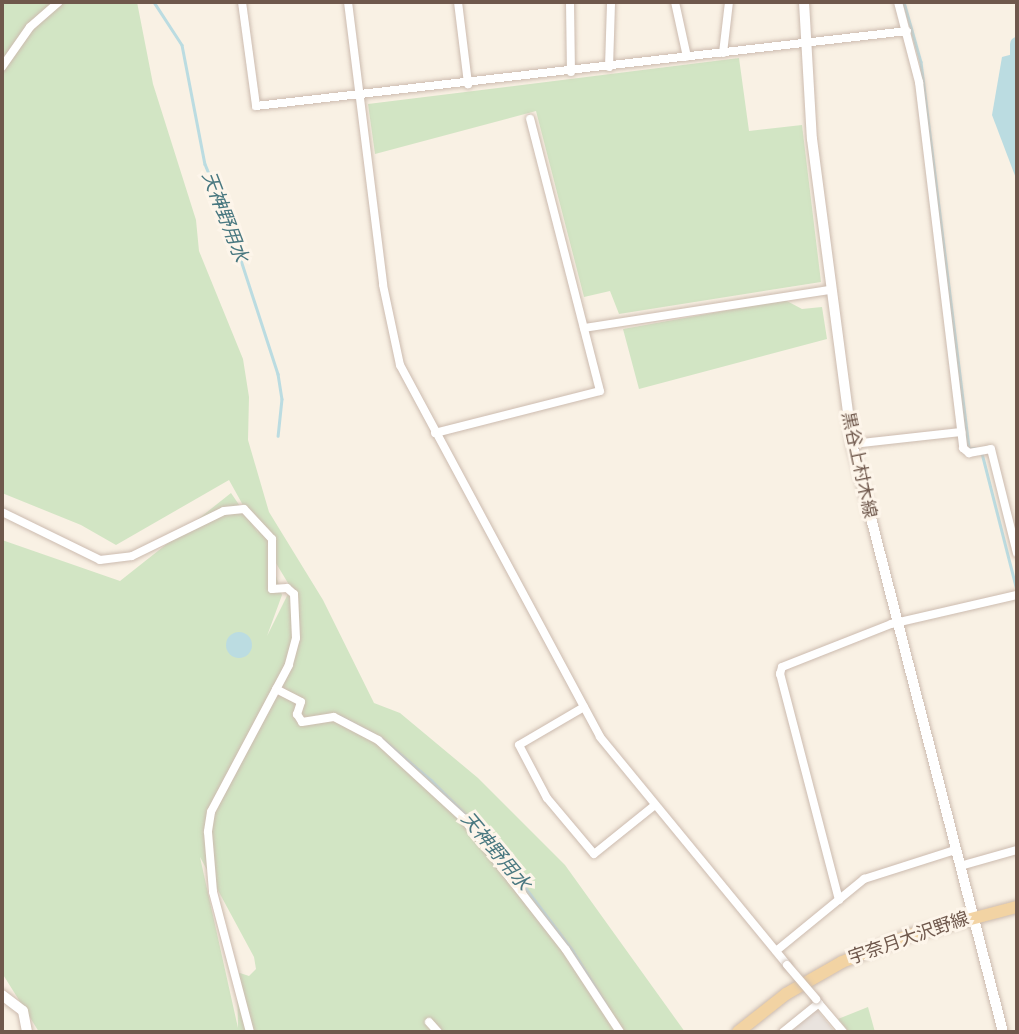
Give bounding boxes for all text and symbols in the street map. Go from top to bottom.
water label: 天神野用水 [196,169,252,265]
street label: 黒谷上村木線 [836,410,880,520]
water label: 天神野用水 [456,808,534,896]
street label: 宇奈月大沢野線 [846,908,972,970]

